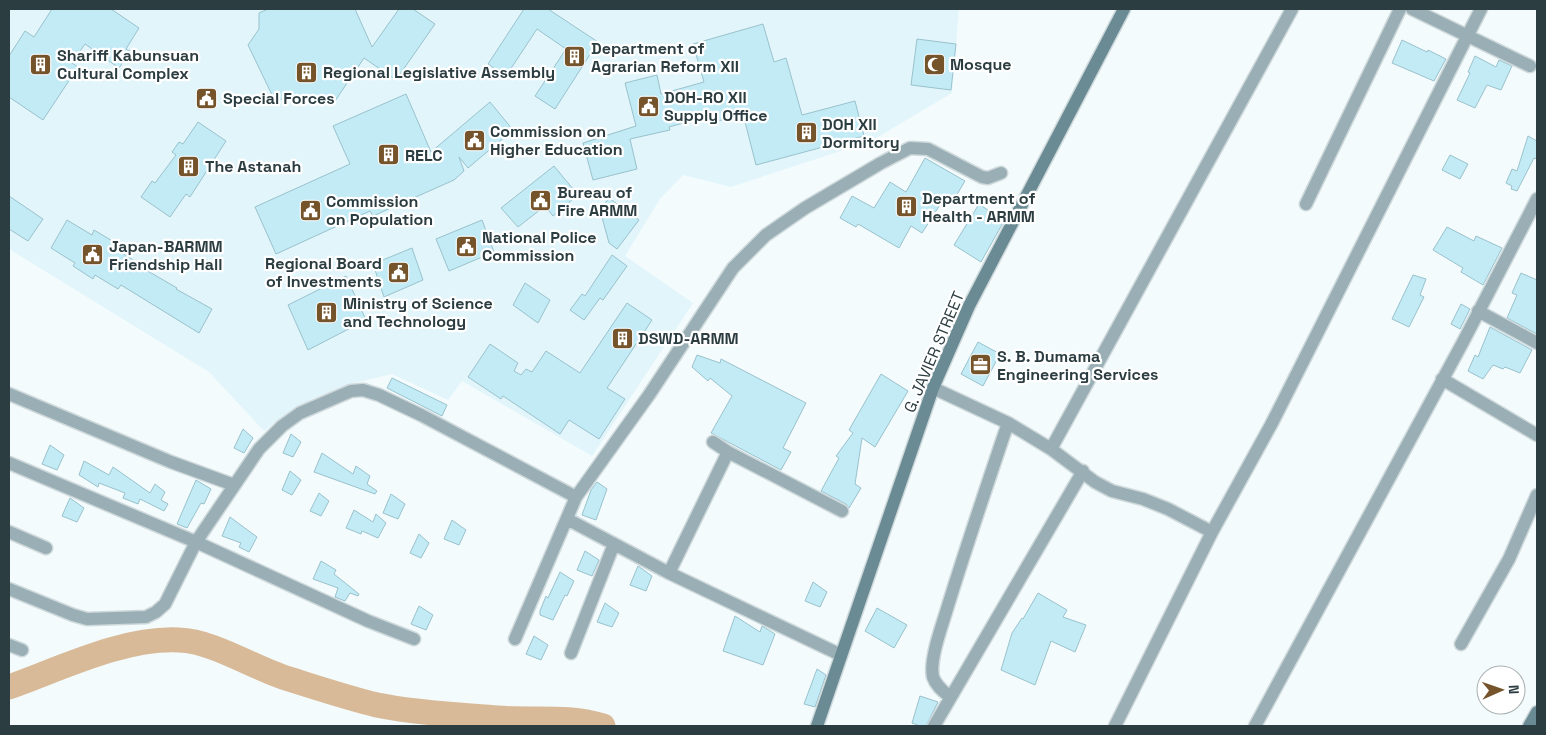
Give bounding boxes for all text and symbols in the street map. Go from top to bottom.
place label: Department of Agrarian Reform XII [591,38,739,77]
place label: Shariff Kabunsuan Cultural Complex [57,45,199,84]
building icon: Department of Agrarian Reform XII [563,45,587,69]
building icon: Shariff Kabunsuan Cultural Complex [29,52,53,76]
mosque icon: Mosque [922,52,946,76]
place label: Mosque [950,54,1012,75]
building icon: Regional Legislative Assembly [295,60,319,84]
place label: Regional Legislative Assembly [323,62,555,83]
public building icon: Special Forces [195,86,219,110]
place label: DOH-RO XII Supply Office [664,87,768,126]
place label: Special Forces [223,88,335,109]
public building icon: DOH-RO XII Supply Office [636,94,660,118]
place label: DOH XII Dormitory [822,114,900,153]
place label: Commission on Higher Education [490,121,623,160]
building icon: DOH XII Dormitory [794,121,818,145]
public building icon: Commission on Higher Education [462,128,486,152]
building icon: RELC [377,143,401,167]
place label: RELC [405,145,443,166]
building icon: The Astanah [177,154,201,178]
place label: The Astanah [205,156,301,177]
place label: Bureau of Fire ARMM [557,182,637,221]
place label: Department of Health - ARMM [922,188,1035,227]
public building icon: Bureau of Fire ARMM [529,189,553,213]
place label: Commission on Population [326,191,433,230]
building icon: Department of Health - ARMM [894,195,918,219]
public building icon: Commission on Population [298,198,322,222]
place label: National Police Commission [482,227,597,266]
public building icon: National Police Commission [454,234,478,258]
place label: Japan-BARMM Friendship Hall [109,236,223,275]
public building icon: Japan-BARMM Friendship Hall [81,243,105,267]
place label: Regional Board of Investments [265,253,382,292]
public building icon: Regional Board of Investments [386,260,410,284]
street label: G. JAVIER STREET [899,288,969,416]
place label: Ministry of Science and Technology [343,293,493,332]
building icon: Ministry of Science and Technology [315,300,339,324]
building icon: DSWD-ARMM [610,326,634,350]
place label: DSWD-ARMM [638,328,739,349]
place label: S. B. Dumama Engineering Services [997,346,1159,385]
office icon: S. B. Dumama Engineering Services [969,353,993,377]
north arrow [1476,665,1526,715]
text: N [1505,685,1523,695]

